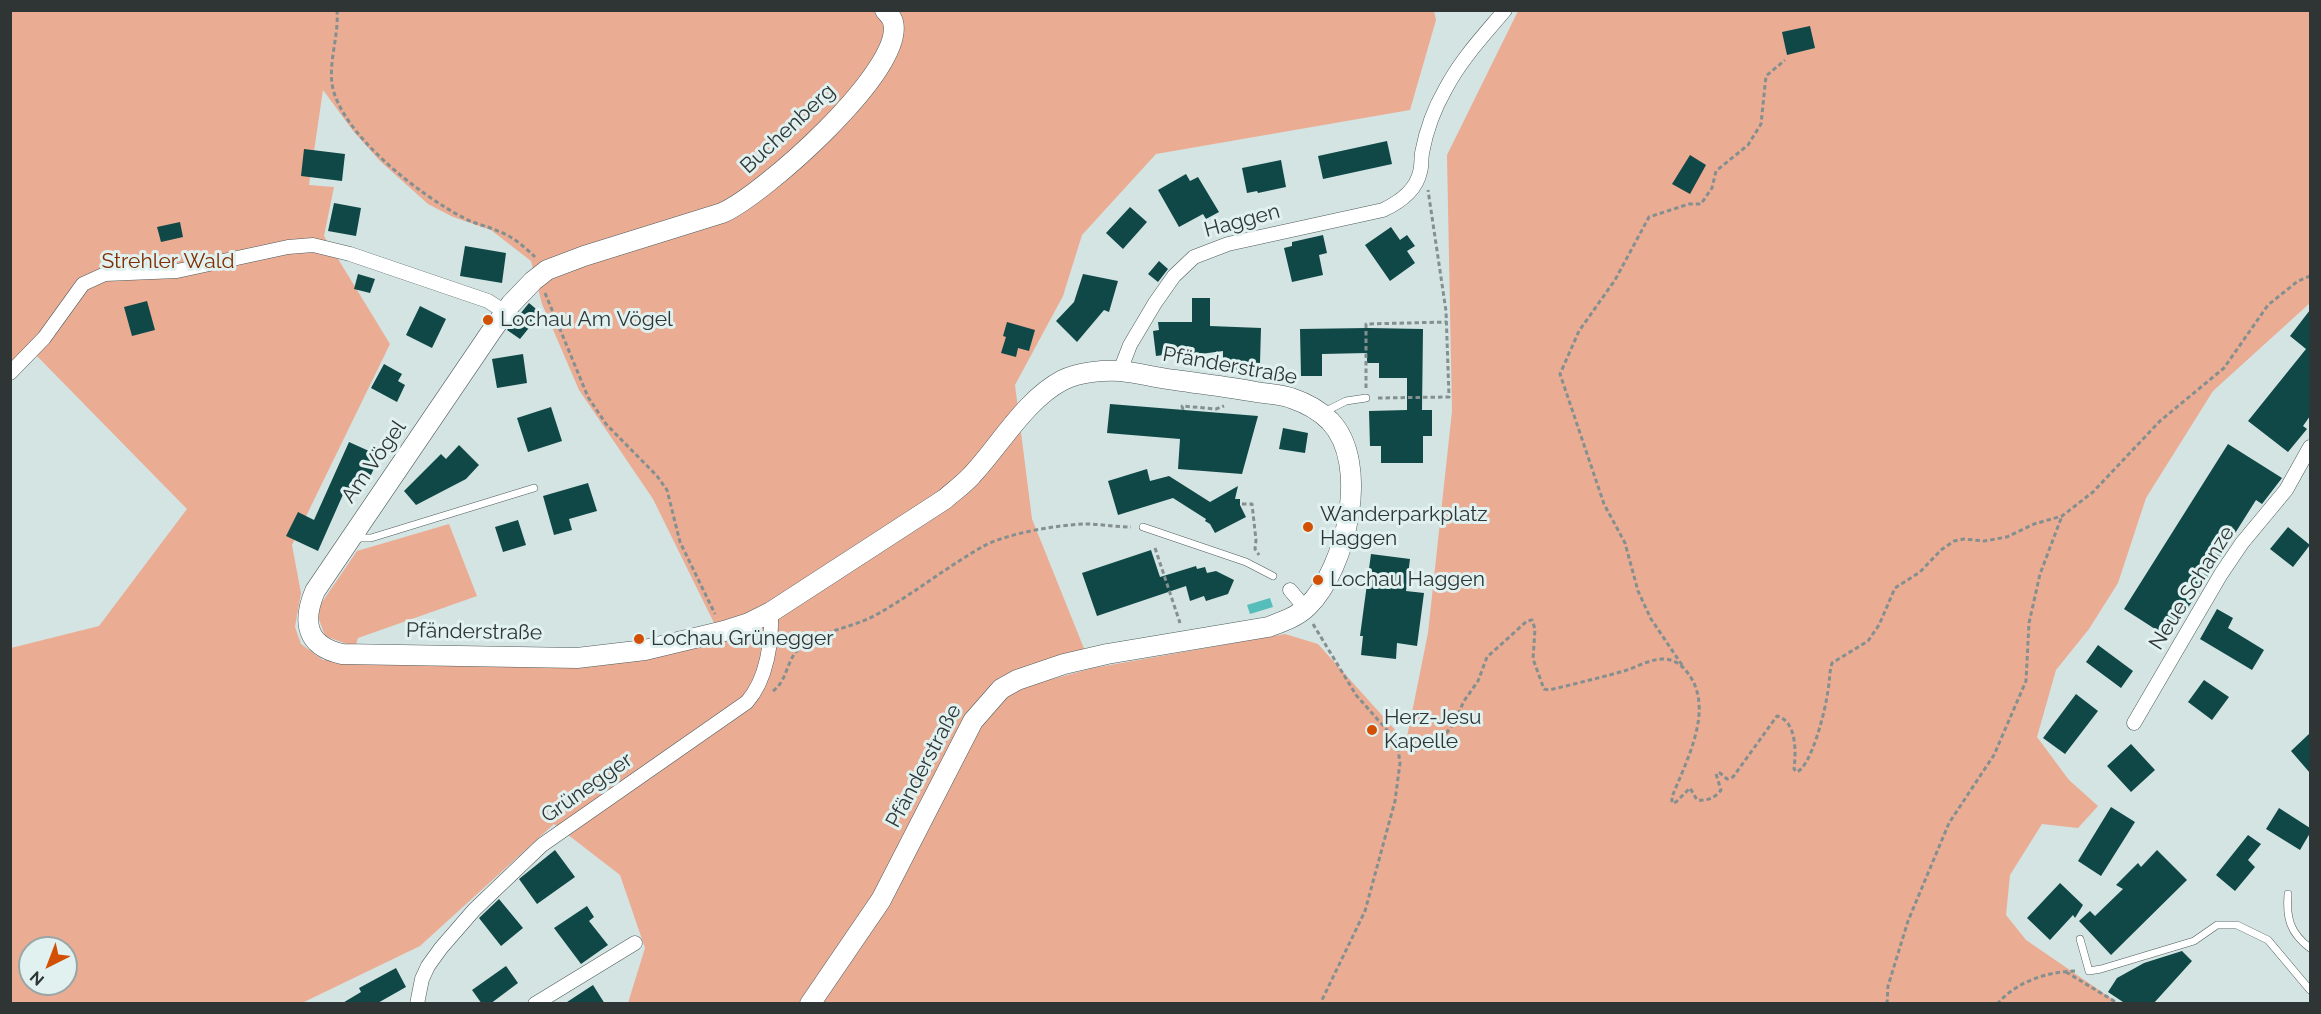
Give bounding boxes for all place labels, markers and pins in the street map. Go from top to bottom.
place label: Lochau Am Vögel [500,307,673,333]
marker: Lochau Am Vögel [481,313,495,327]
place label: Wanderparkplatz Haggen [1320,502,1488,552]
marker: Wanderparkplatz Haggen [1301,520,1315,534]
place label: Lochau Haggen [1330,567,1485,593]
marker: Lochau Haggen [1311,573,1325,587]
place label: Lochau Grünegger [651,626,834,652]
marker: Lochau Grünegger [632,632,646,646]
place label: Herz-Jesu Kapelle [1384,705,1482,755]
marker: Herz-Jesu Kapelle [1365,723,1379,737]

